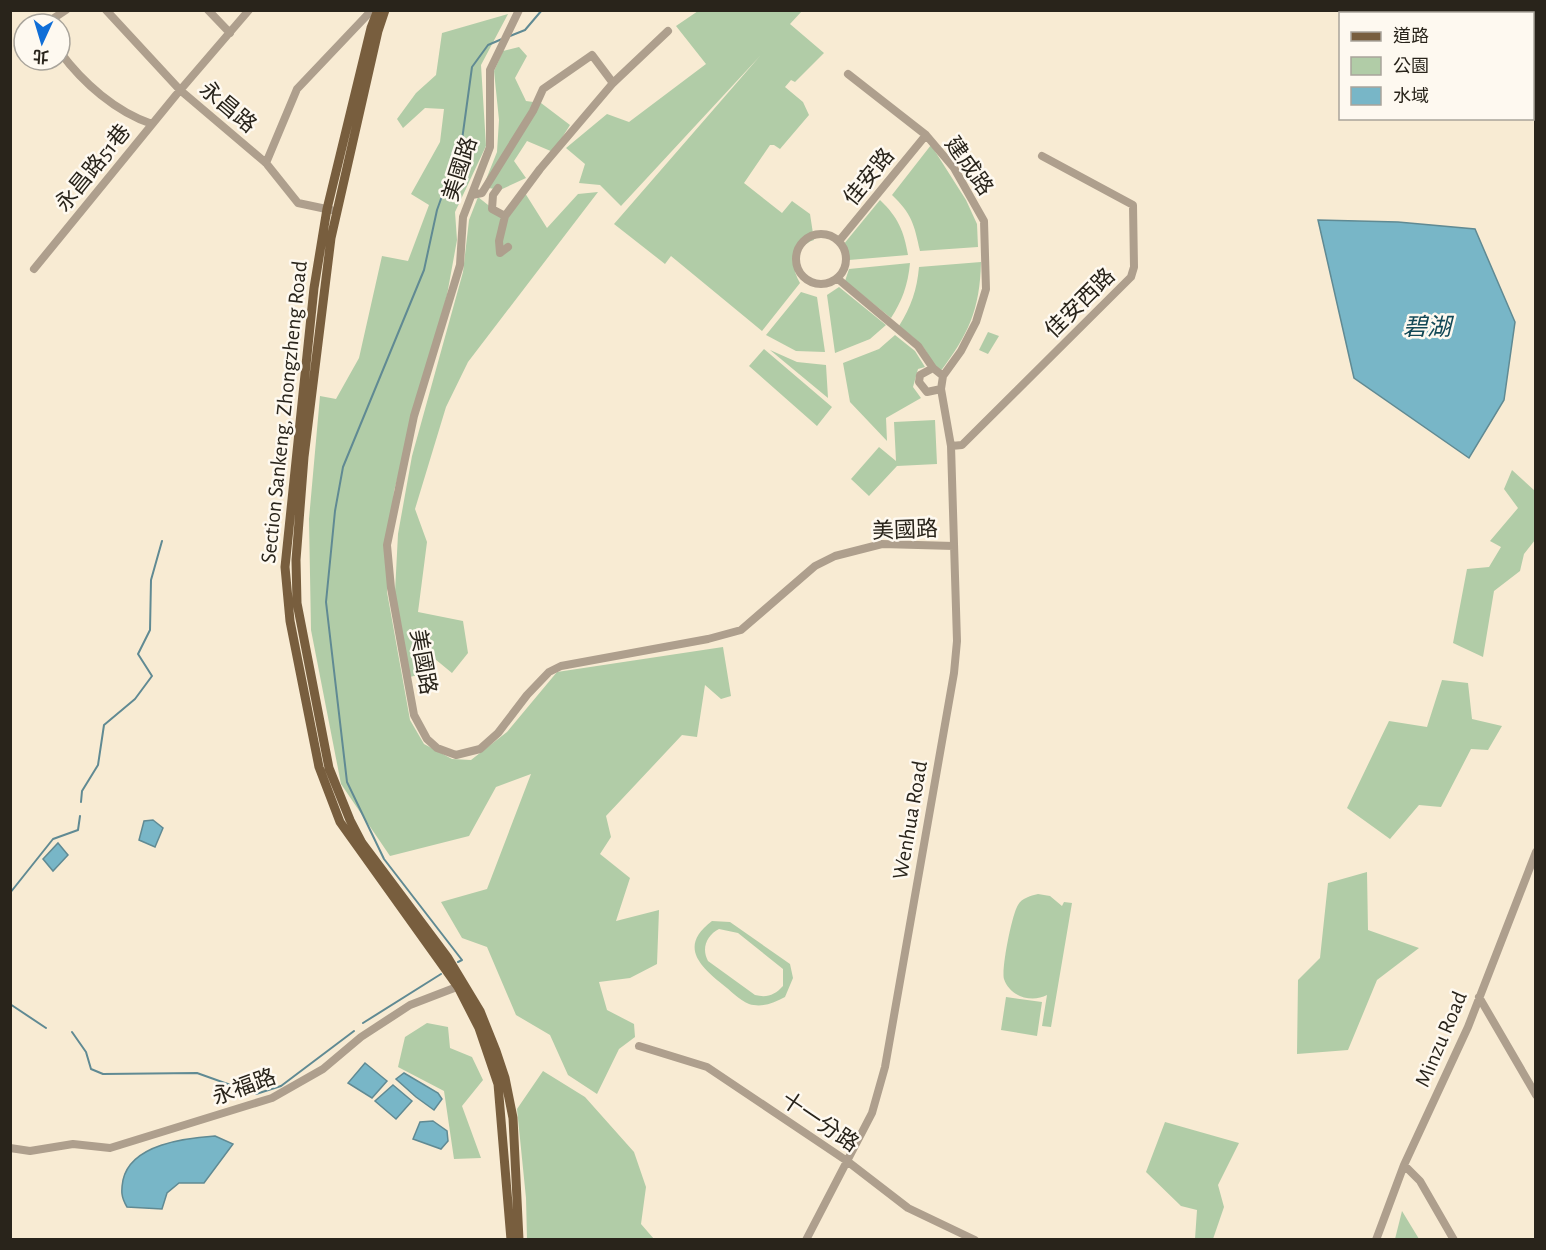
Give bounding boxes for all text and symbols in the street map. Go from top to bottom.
north arrow [12,12,72,72]
legend [1339,12,1534,120]
text: 道路 [1393,26,1429,46]
text: 北 [32,47,50,66]
text: 公園 [1393,57,1429,76]
street label: 永昌路 [196,77,261,137]
text: 水域 [1393,87,1429,106]
street label: 永昌路51巷 [51,120,135,216]
street label: 建成路 [941,132,998,199]
street label: 美國路 [438,134,481,204]
street label: 佳安路 [839,144,898,210]
street label: Section Sankeng, Zhongzheng Road [257,260,311,564]
street label: 佳安西路 [1040,263,1119,342]
water label: 碧湖 [1403,314,1455,340]
street label: 美國路 [872,517,938,542]
street label: 美國路 [406,627,441,696]
street label: Wenhua Road [889,759,931,881]
street label: Minzu Road [1411,988,1471,1090]
street label: 永福路 [209,1064,279,1109]
street label: 十一分路 [777,1087,863,1156]

